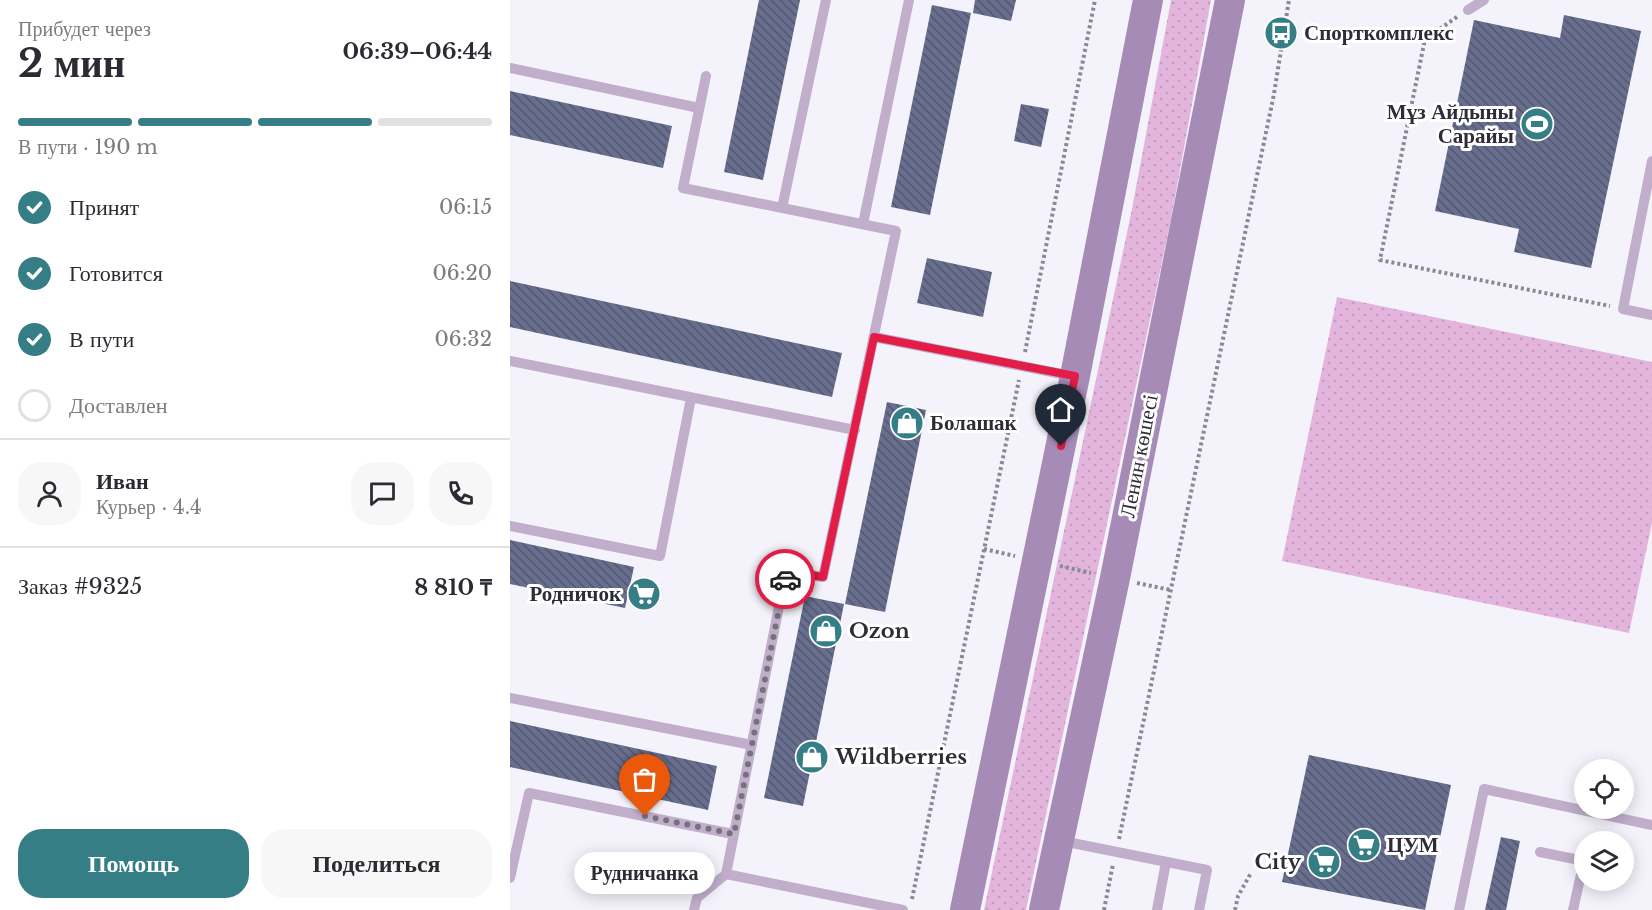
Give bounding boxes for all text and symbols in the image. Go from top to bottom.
bus stop icon: Спорткомплекс [1263,15,1299,51]
text: Прибудет через [18,17,151,41]
place label: Спорткомплекс [1304,20,1454,46]
text: 06:39–06:44 [343,38,492,65]
text: 2 мин [18,39,125,88]
place label: Мұз Айдыны Сарайы [1387,99,1514,149]
sports icon: Мұз Айдыны Сарайы [1519,106,1555,142]
text: В пути · 190 m [18,135,158,159]
icon: check [18,191,51,224]
text: Принят [69,194,139,221]
text: 06:15 [439,195,492,219]
icon: check [18,257,51,290]
text: Готовится [69,260,163,287]
text: 06:20 [433,261,492,285]
icon: check [18,323,51,356]
text: В пути [69,326,134,353]
text: 06:32 [435,327,492,351]
pin [1035,384,1086,446]
text: Доставлен [69,392,168,419]
street label: Ленин көшесі [1114,392,1164,520]
icon: home [1044,393,1077,426]
shop icon: Болашак [889,405,925,441]
place label: Болашак [930,410,1018,436]
button: person [18,462,81,525]
button: chat [351,462,414,525]
button: phone [429,462,492,525]
text: Иван [96,468,149,495]
text: Курьер · 4.4 [96,495,202,519]
courier [755,549,815,609]
icon: car [769,563,802,596]
text: Заказ #9325 [18,573,142,600]
text: 8 810 ₸ [414,574,492,601]
supermarket icon: Родничок [626,576,662,612]
place label: Родничок [530,581,622,607]
shop icon: Ozon [808,613,844,649]
place label: Ozon [849,618,910,644]
shop icon: Wildberries [794,739,830,775]
place label: Wildberries [834,744,967,770]
pin [619,754,670,816]
map controls [1574,759,1634,891]
button: locate [1574,759,1634,819]
icon: bag [628,763,661,796]
supermarket icon: ЦУМ [1346,827,1382,863]
button: Помощь [18,829,249,898]
button: Поделиться [261,829,492,898]
button: layers [1574,831,1634,891]
place label: ЦУМ [1387,832,1439,858]
supermarket icon: City [1306,844,1342,880]
place label: City [1255,849,1301,875]
callout: Рудничанка [574,852,716,894]
text: Рудничанка [590,861,699,885]

